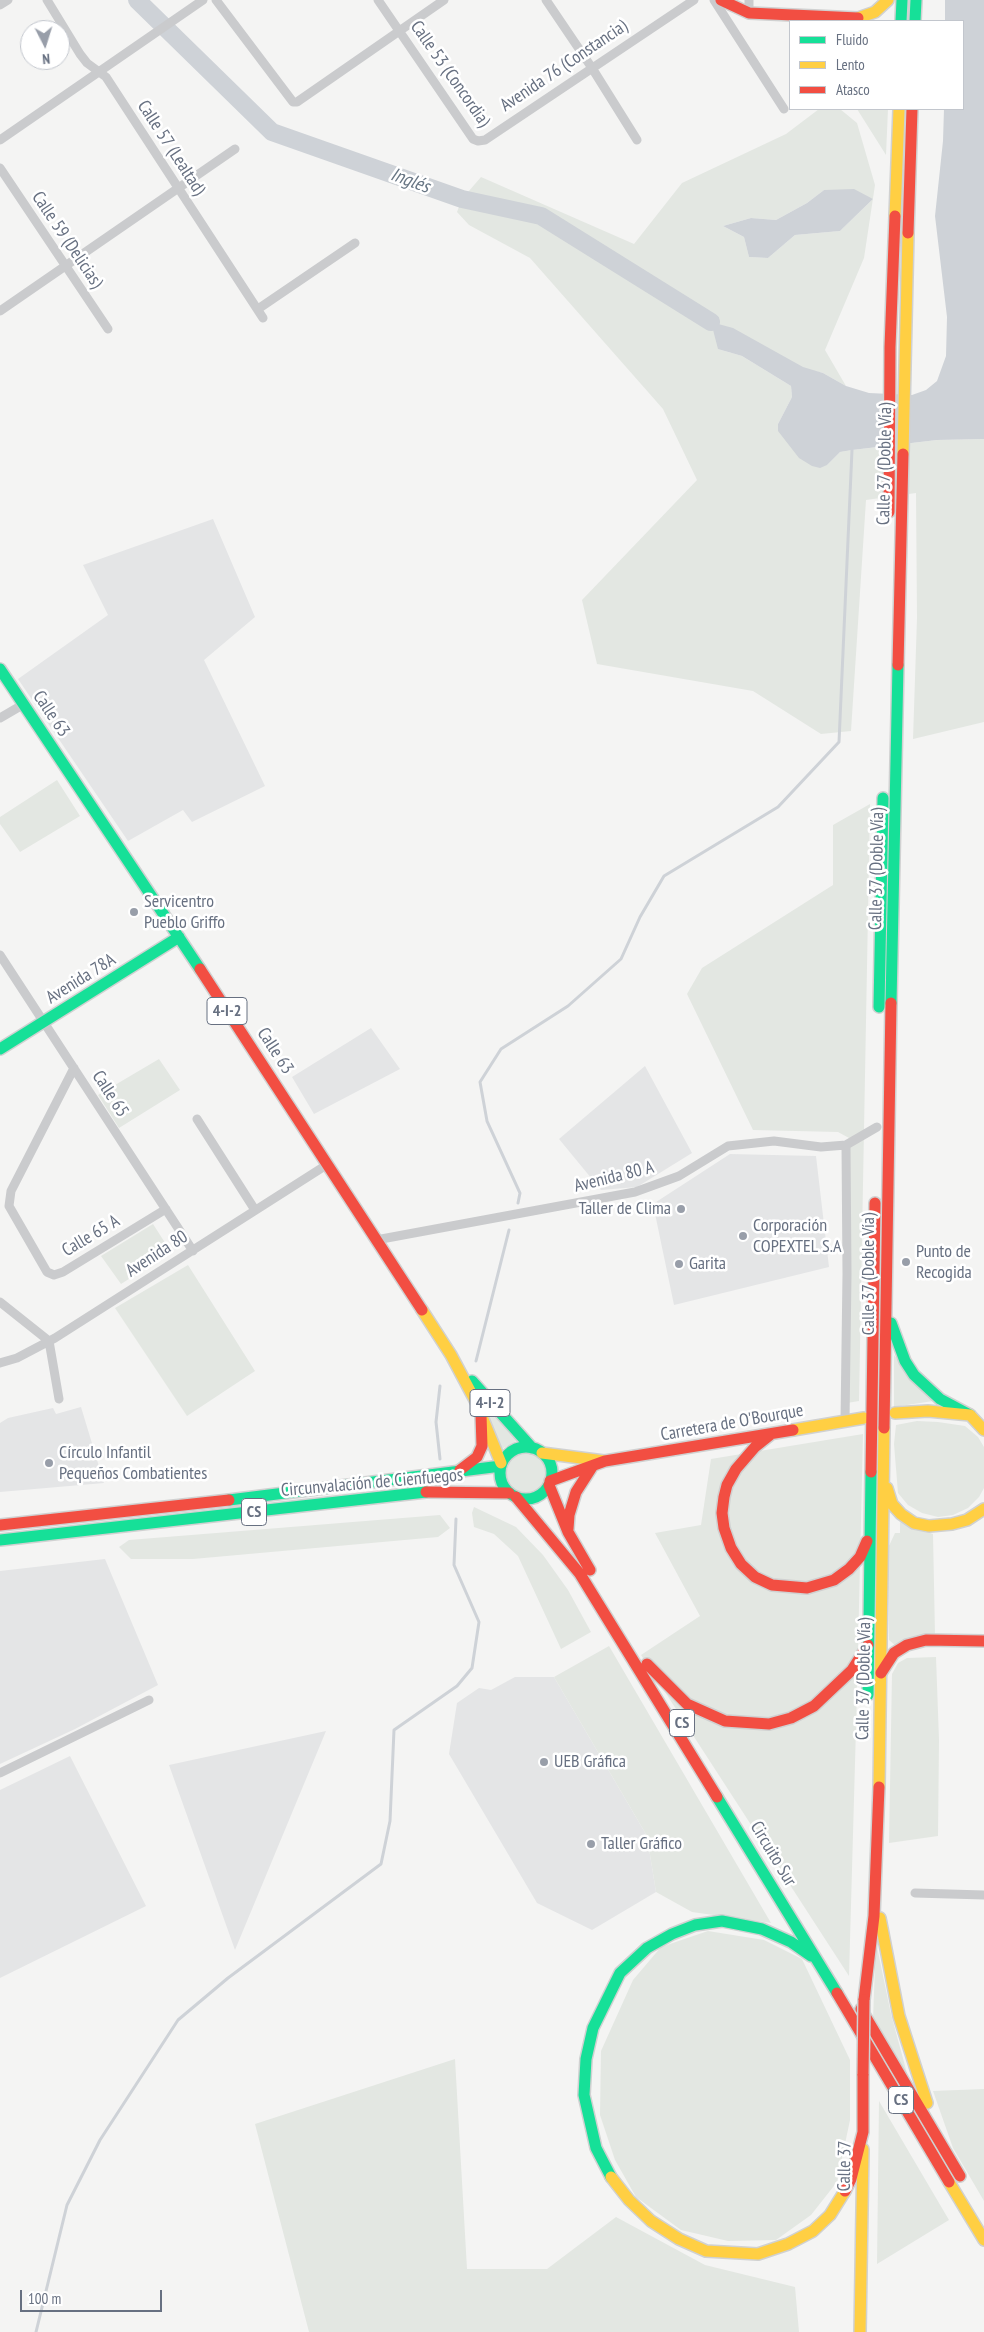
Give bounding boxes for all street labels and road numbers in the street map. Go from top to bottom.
street label: Avenida 76 (Constancia) [496,16,632,116]
street label: Calle 53 (Concordia) [405,17,495,131]
street label: Calle 57 (Lealtad) [132,97,210,199]
street label: Calle 59 (Delicias) [27,188,107,292]
street label: Calle 37 (Doble Vía) [873,403,897,525]
street label: Calle 63 [28,687,74,741]
street label: Calle 37 (Doble Vía) [865,808,889,930]
street label: Avenida 78A [42,949,120,1009]
road number: 4-I-2 [207,998,247,1024]
street label: Calle 63 [252,1024,298,1078]
street label: Calle 65 [87,1067,133,1121]
street label: Avenida 80 A [572,1157,656,1197]
street label: Calle 65 A [58,1210,124,1262]
street label: Calle 37 (Doble Vía) [858,1213,880,1335]
street label: Avenida 80 [122,1226,192,1282]
road number: 4-I-2 [470,1390,510,1416]
street label: Carretera de O'Bourque [659,1400,805,1446]
street label: Circunvalación de Cienfuegos [280,1464,464,1502]
road number: CS [242,1498,266,1525]
street label: Calle 37 (Doble Vía) [852,1618,876,1740]
road number: CS [670,1710,694,1736]
street label: Circuito Sur [745,1818,801,1890]
road number: CS [888,2086,914,2114]
street label: Calle 37 [834,2140,856,2192]

